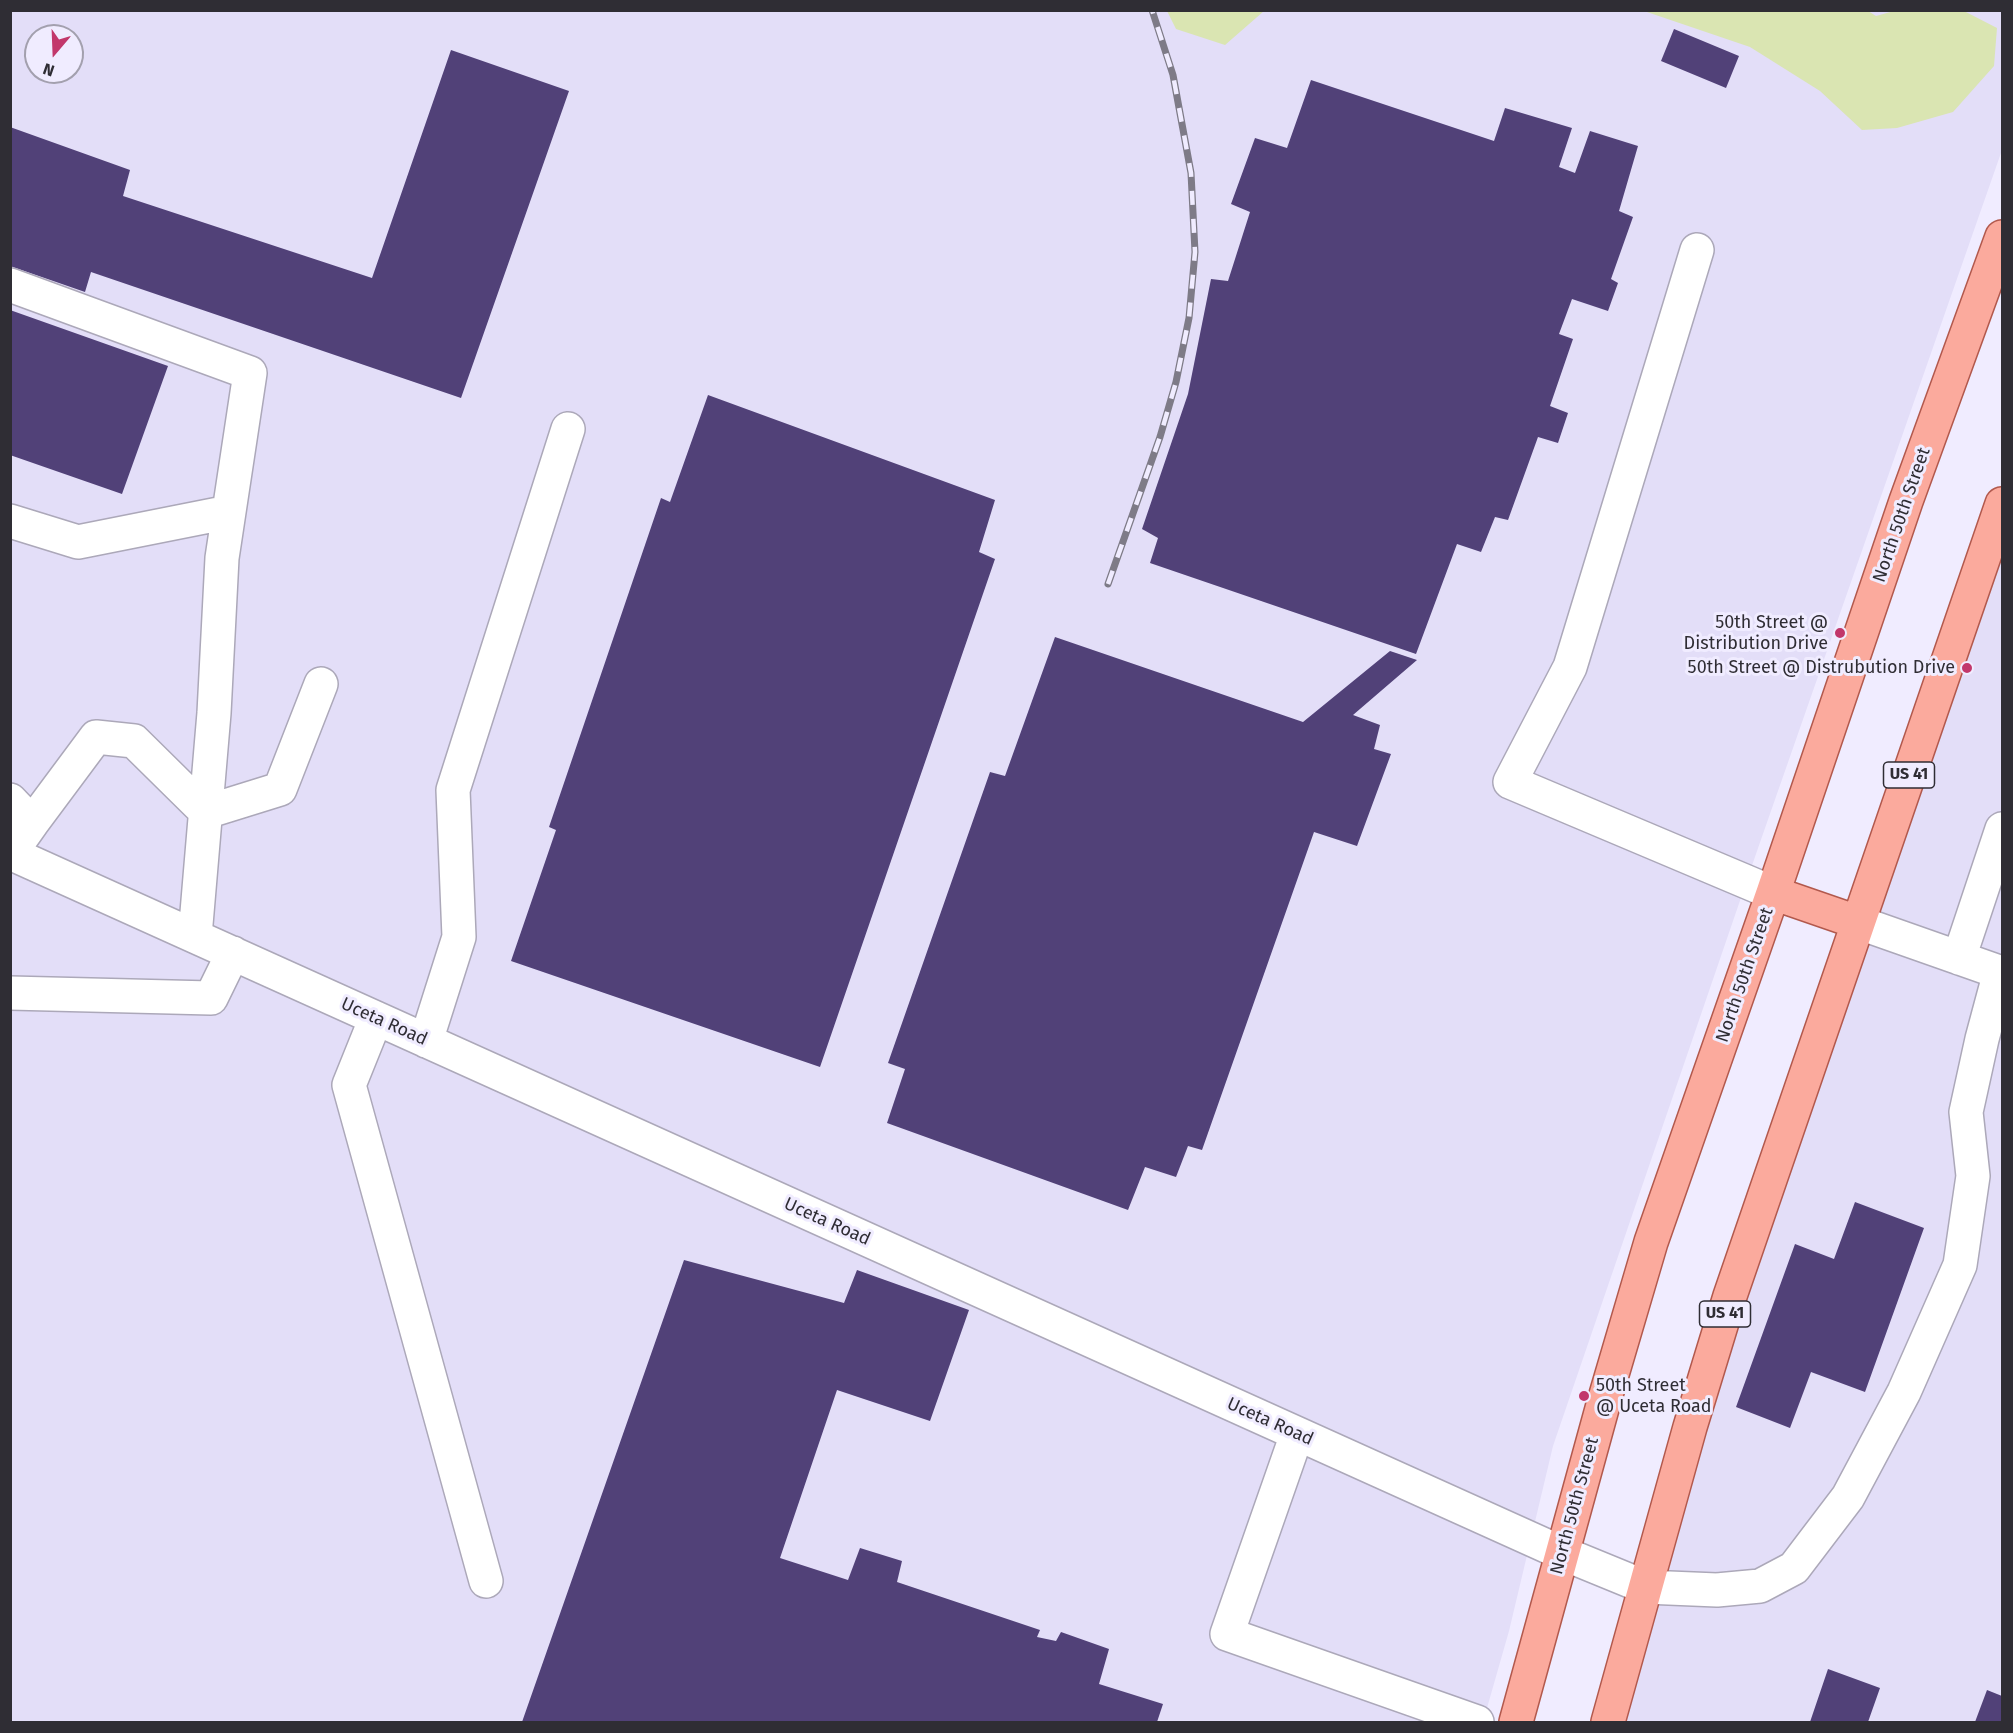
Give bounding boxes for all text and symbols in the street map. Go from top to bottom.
north arrow [24,24,84,84]
text: N [41,59,57,80]
street label: North 50th Street [1869,445,1935,585]
place label: 50th Street @ Distribution Drive [1684,612,1828,654]
marker: 50th Street @ Distribution Drive [1833,626,1847,640]
place label: 50th Street @ Distrubution Drive [1688,657,1955,679]
marker: 50th Street @ Distrubution Drive [1960,661,1974,675]
road number: US 41 [1884,762,1934,788]
street label: North 50th Street [1712,905,1778,1045]
street label: Uceta Road [337,993,431,1051]
street label: Uceta Road [780,1193,874,1251]
road number: US 41 [1700,1301,1750,1327]
place label: 50th Street @ Uceta Road [1596,1375,1712,1418]
marker: 50th Street @ Uceta Road [1577,1389,1591,1403]
street label: Uceta Road [1223,1393,1317,1451]
street label: North 50th Street [1546,1435,1604,1577]

